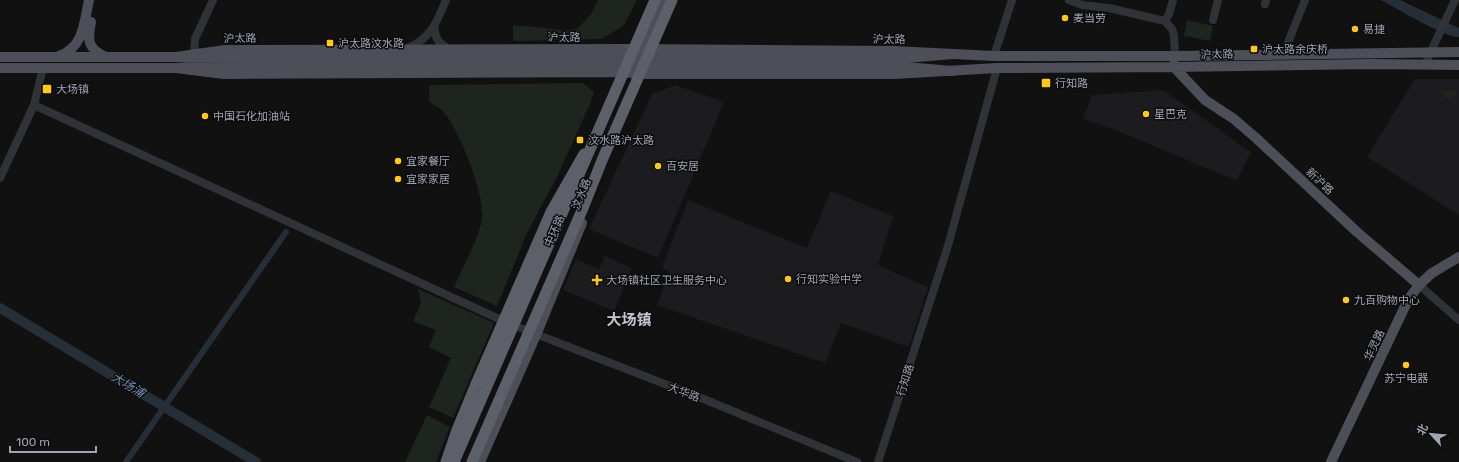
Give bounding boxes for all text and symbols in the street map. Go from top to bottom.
place label: 麦当劳 [1073,12,1106,25]
marker: 麦当劳 [1060,13,1070,23]
place label: 易捷 [1363,23,1385,36]
marker: 易捷 [1350,24,1360,34]
street label: 沪太路 [548,31,581,44]
street label: 沪太路 [223,32,257,45]
street label: 沪太路 [872,33,906,46]
place label: 沪太路汶水路 [338,37,404,50]
marker: 沪太路汶水路 [325,38,335,48]
place label: 沪太路余庆桥 [1262,43,1328,56]
marker: 沪太路余庆桥 [1249,44,1259,54]
street label: 沪太路 [1200,48,1234,61]
marker: 行知路 [1040,77,1052,89]
place label: 行知路 [1055,77,1088,90]
marker: 大场镇 [41,83,53,95]
place label: 大场镇 [56,83,89,96]
place label: 星巴克 [1154,108,1187,121]
marker: 星巴克 [1141,109,1151,119]
place label: 中国石化加油站 [213,110,290,123]
marker: 中国石化加油站 [200,111,210,121]
place label: 汶水路沪太路 [588,134,654,147]
marker: 汶水路沪太路 [575,135,585,145]
place label: 宜家餐厅 [406,155,450,168]
marker: 宜家餐厅 [393,156,403,166]
place label: 百安居 [666,160,699,173]
marker: 百安居 [653,161,663,171]
street label: 新沪路 [1303,165,1336,197]
place label: 宜家家居 [406,173,450,186]
marker: 宜家家居 [393,174,403,184]
street label: 汶水路 [569,176,594,212]
street label: 中环路 [542,213,567,249]
place label: 行知实验中学 [796,273,862,286]
marker: 大场镇社区卫生服务中心 [591,274,603,286]
place label: 大场镇社区卫生服务中心 [606,274,727,287]
marker: 行知实验中学 [783,274,793,284]
place label: 九百购物中心 [1354,294,1420,307]
marker: 九百购物中心 [1341,295,1351,305]
district label: 大场镇 [606,311,652,329]
street label: 华灵路 [1362,328,1387,363]
marker: 苏宁电器 [1401,360,1411,370]
street label: 行知路 [894,362,917,398]
water label: 大场浦 [109,370,149,401]
place label: 苏宁电器 [1384,372,1428,385]
street label: 大华路 [666,380,702,404]
north arrow [1411,414,1451,454]
text: 北 [1414,422,1431,438]
scale bar [10,428,96,454]
text: 100 m [16,435,50,449]

